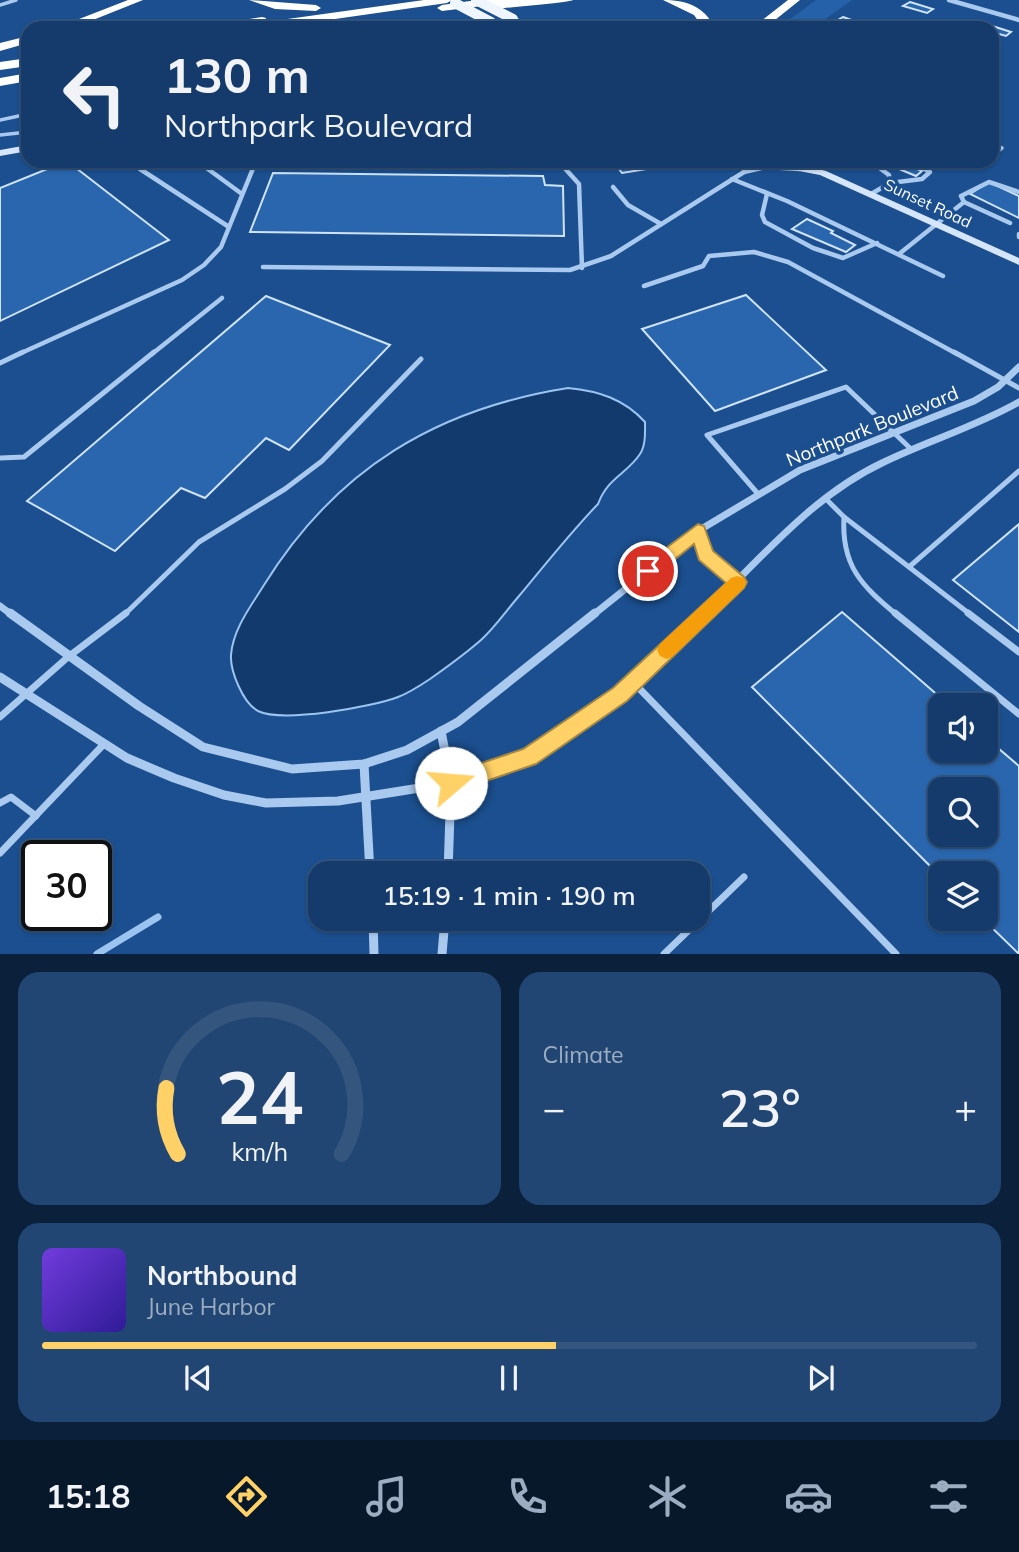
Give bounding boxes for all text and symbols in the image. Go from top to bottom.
text: 130 m [164,44,310,105]
icon: left [49,49,140,140]
text: Northpark Boulevard [164,105,473,145]
street label: Sunset Road [881,174,975,232]
street label: Northpark Boulevard [782,380,962,472]
pin [618,541,678,601]
icon: arrive [629,552,667,590]
map controls [928,693,998,931]
button: sound [928,693,998,763]
position arrow [414,746,488,820]
button: search [928,777,998,847]
speed limit sign: 30 [21,840,112,931]
button: layers [928,861,998,931]
text: 15:19 · 1 min · 190 m [382,879,636,912]
text: Climate [543,1040,624,1069]
text: 24 [216,1052,303,1143]
text: 23° [719,1075,801,1140]
text: − [543,1084,565,1132]
text: + [954,1084,977,1132]
text: km/h [231,1136,288,1167]
text: Northbound [147,1259,297,1292]
text: June Harbor [147,1292,275,1321]
icon: previous [179,1359,217,1397]
icon: pause [490,1359,528,1397]
icon: next [802,1359,840,1397]
icon: directions [222,1472,271,1521]
icon: music [362,1472,411,1521]
icon: phone [503,1472,552,1521]
icon: climate [643,1472,692,1521]
icon: car [784,1472,833,1521]
icon: filters [924,1472,973,1521]
text: 15:18 [46,1476,130,1516]

